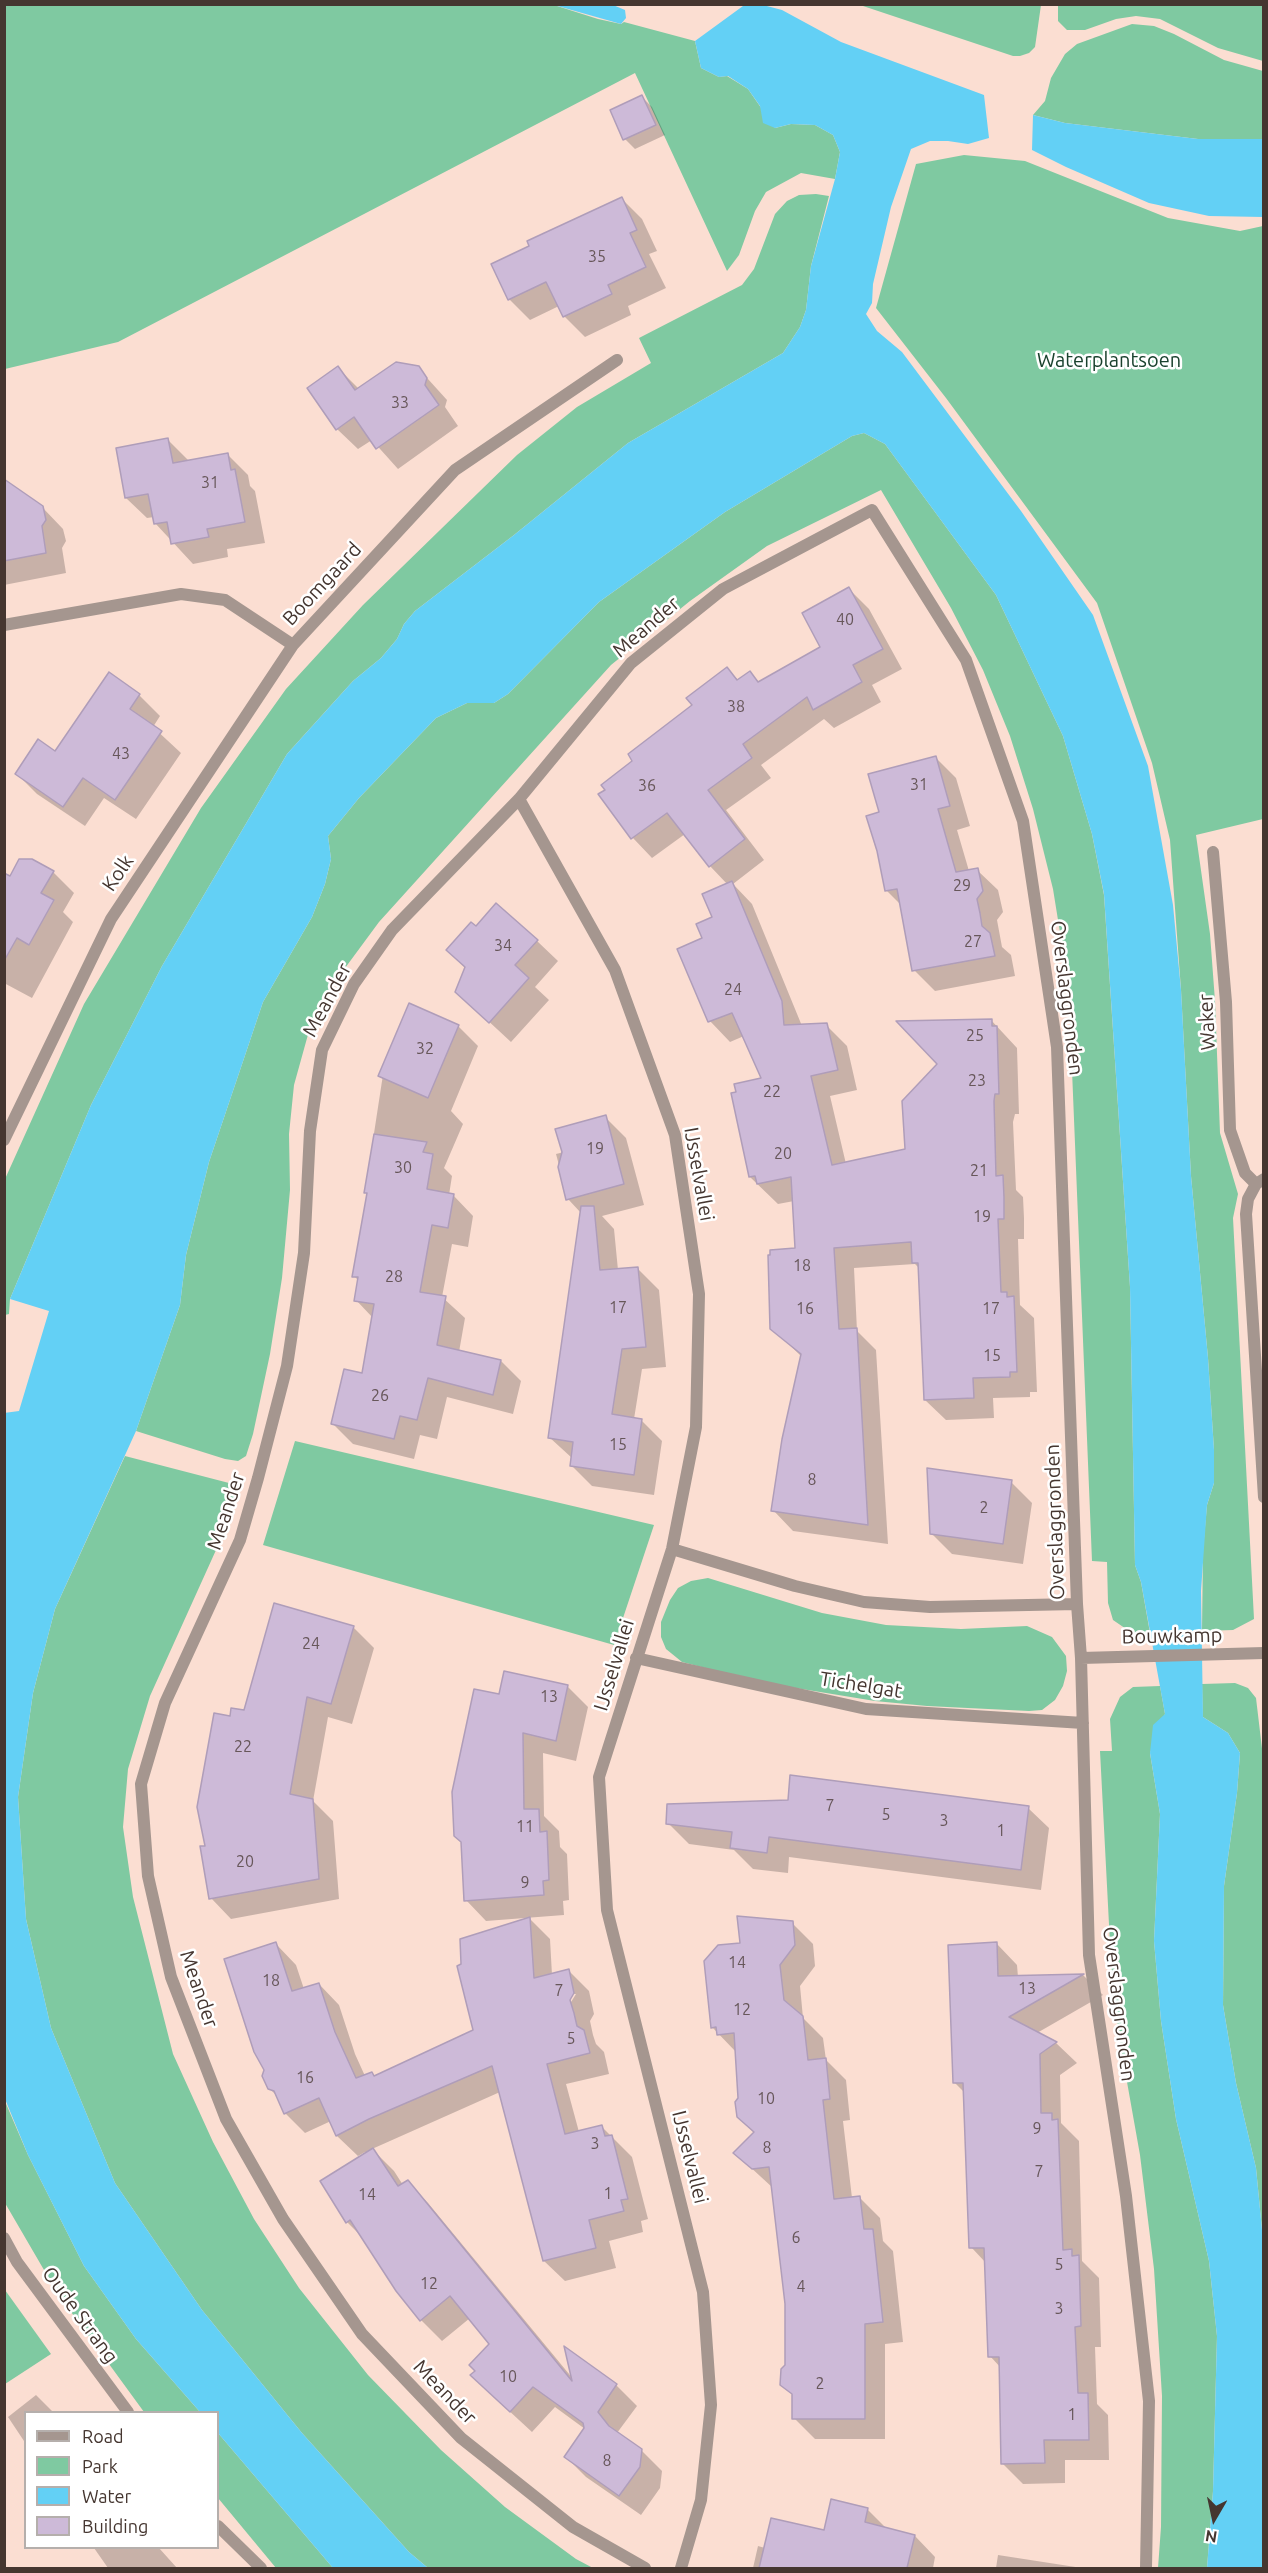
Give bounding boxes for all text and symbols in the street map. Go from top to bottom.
house number: 35 [588,247,606,267]
park label: Waterplantsoen [1037,348,1181,372]
house number: 33 [391,393,409,413]
house number: 31 [201,473,219,493]
street label: Boomgaard [278,538,366,630]
street label: Meander [608,592,684,662]
house number: 40 [836,610,854,630]
house number: 38 [727,697,745,717]
house number: 43 [112,744,130,764]
house number: 31 [910,775,928,795]
house number: 36 [638,776,656,796]
street label: Kolk [97,850,139,896]
house number: 29 [953,876,971,896]
street label: Overslaggronden [1046,919,1088,1077]
house number: 27 [964,932,982,952]
house number: 34 [494,936,512,956]
street label: Meander [298,959,356,1041]
house number: 24 [724,980,742,1000]
street label: Waker [1194,993,1220,1051]
house number: 25 [966,1026,984,1046]
house number: 32 [416,1039,434,1059]
house number: 23 [968,1071,986,1091]
house number: 22 [763,1082,781,1102]
street label: IJsselvallei [679,1125,719,1223]
house number: 19 [586,1139,604,1159]
house number: 20 [774,1144,792,1164]
house number: 30 [394,1158,412,1178]
house number: 21 [970,1161,988,1181]
house number: 19 [973,1207,991,1227]
house number: 18 [793,1256,811,1276]
house number: 28 [385,1267,403,1287]
house number: 17 [609,1298,627,1318]
house number: 16 [796,1299,814,1319]
house number: 17 [982,1299,1000,1319]
house number: 15 [983,1346,1001,1366]
house number: 26 [371,1386,389,1406]
house number: 15 [609,1435,627,1455]
street label: Overslaggronden [1040,1444,1070,1600]
street label: Meander [202,1469,250,1553]
house number: 8 [807,1470,817,1490]
house number: 2 [979,1498,989,1518]
street label: IJsselvallei [589,1616,639,1714]
street label: Bouwkamp [1121,1623,1223,1649]
house number: 24 [302,1634,320,1654]
street label: Tichelgat [818,1667,904,1703]
house number: 13 [540,1687,558,1707]
house number: 22 [234,1737,252,1757]
house number: 7 [825,1796,835,1816]
house number: 5 [881,1805,891,1825]
house number: 3 [939,1811,949,1831]
house number: 11 [516,1817,534,1837]
house number: 1 [996,1821,1006,1841]
house number: 20 [236,1852,254,1872]
house number: 9 [520,1873,530,1893]
street label: Overslaggronden [1098,1925,1140,2083]
street label: Meander [175,1947,223,2031]
house number: 14 [728,1953,746,1973]
house number: 18 [262,1971,280,1991]
house number: 13 [1018,1979,1036,1999]
house number: 7 [554,1981,564,2001]
house number: 12 [733,2000,751,2020]
house number: 5 [566,2029,576,2049]
house number: 16 [296,2068,314,2088]
house number: 10 [757,2089,775,2109]
street label: IJsselvallei [667,2108,713,2206]
house number: 9 [1032,2119,1042,2139]
house number: 3 [590,2134,600,2154]
house number: 8 [762,2138,772,2158]
house number: 7 [1034,2162,1044,2182]
house number: 1 [603,2184,613,2204]
house number: 14 [358,2185,376,2205]
house number: 6 [791,2228,801,2248]
house number: 5 [1054,2255,1064,2275]
street label: Oude Strang [37,2262,123,2368]
house number: 12 [420,2274,438,2294]
house number: 4 [796,2277,806,2297]
house number: 3 [1054,2299,1064,2319]
street label: Meander [408,2355,482,2429]
house number: 10 [499,2367,517,2387]
house number: 2 [815,2374,825,2394]
house number: 1 [1067,2405,1077,2425]
legend [24,2411,219,2549]
text: Road [82,2426,124,2446]
house number: 8 [602,2451,612,2471]
text: Park [82,2456,118,2476]
text: Water [82,2486,131,2506]
north arrow [1184,2489,1244,2549]
text: Building [82,2516,148,2536]
text: N [1204,2527,1218,2547]

